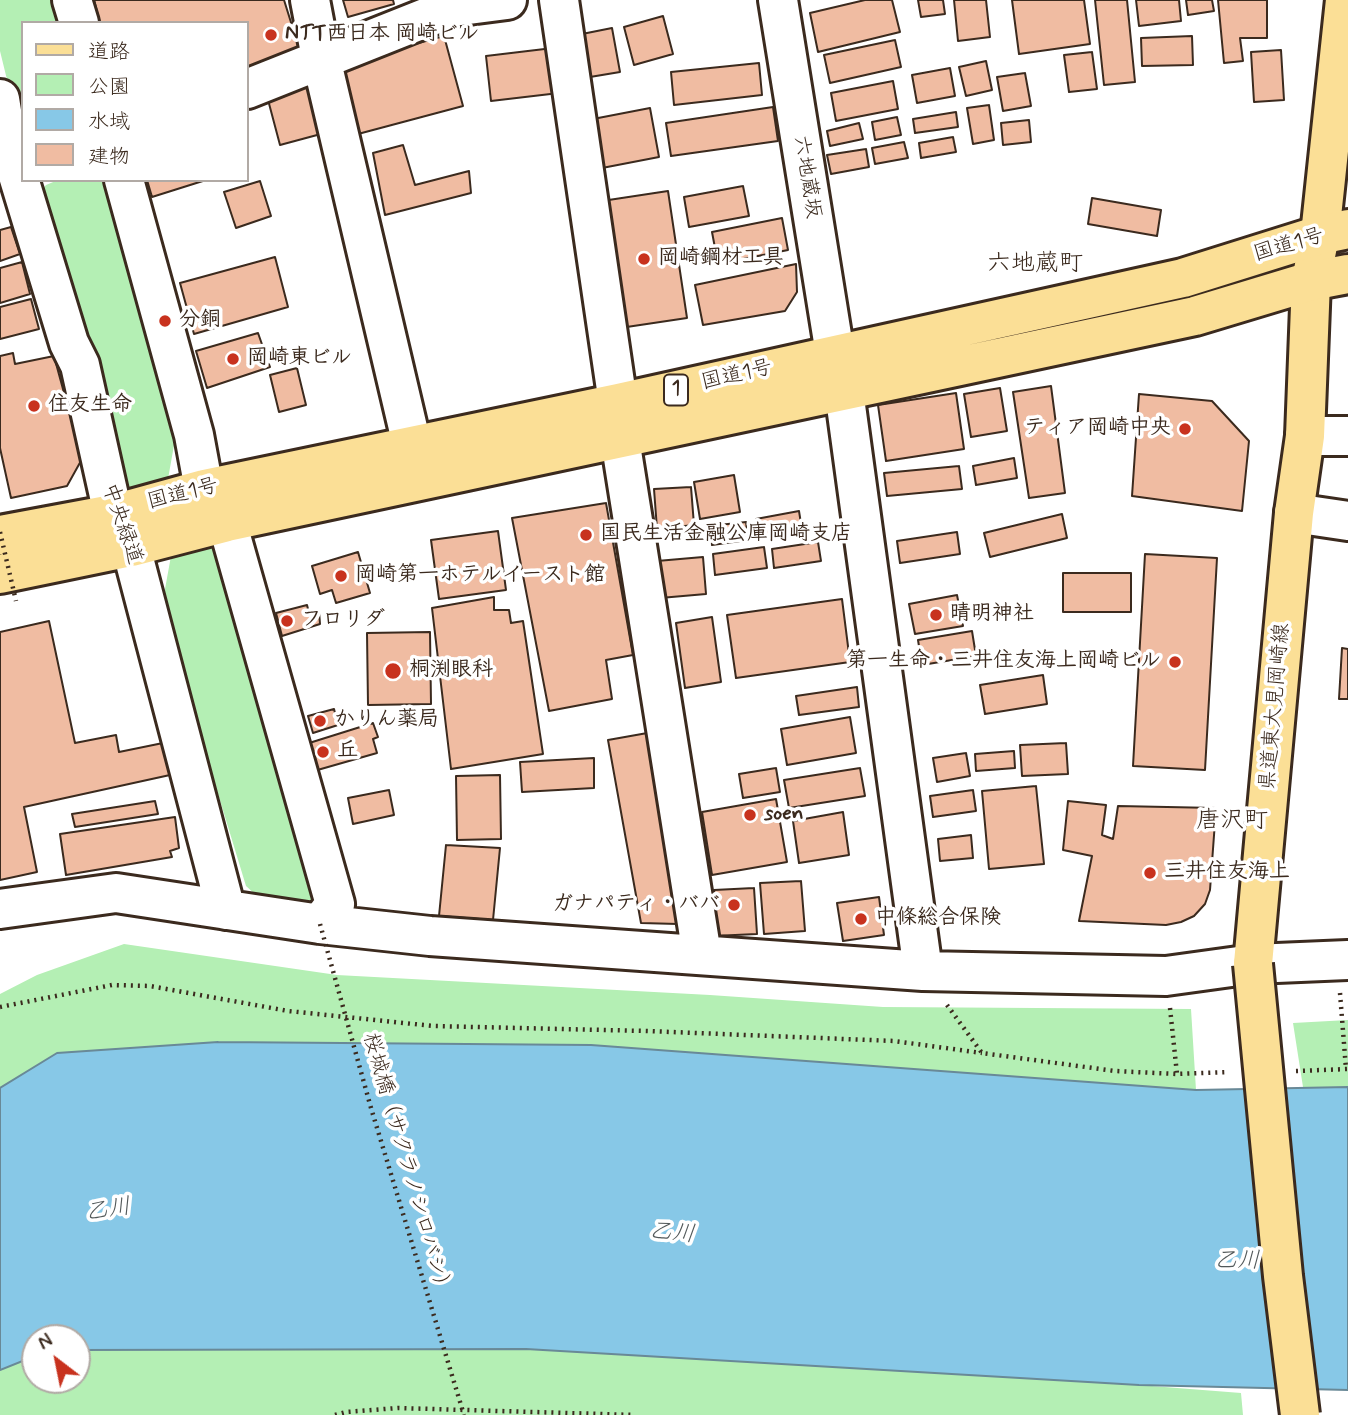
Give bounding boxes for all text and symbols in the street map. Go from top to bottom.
legend [21,21,248,182]
place label: NTT西日本 岡崎ビル [285,22,479,48]
marker: NTT西日本 岡崎ビル [263,27,279,43]
text: 道路 [88,38,130,66]
text: 公園 [88,73,130,101]
text: 水域 [88,108,130,136]
street label: 六地蔵坂 [787,134,825,220]
text: 建物 [88,143,130,171]
street label: 国道1号 [1251,224,1327,268]
place label: 岡崎鋼材工具 [658,246,784,272]
marker: 岡崎鋼材工具 [636,251,652,267]
district label: 六地蔵町 [987,251,1083,279]
place label: 分銅 [179,308,221,334]
marker: 分銅 [157,313,173,329]
place label: 岡崎東ビル [247,346,352,372]
marker: 岡崎東ビル [225,351,241,367]
street label: 国道1号 [699,356,775,396]
road number: 1 [664,374,688,406]
place label: 住友生命 [48,393,132,419]
marker: 住友生命 [26,398,42,414]
place label: ティア岡崎中央 [1024,416,1171,442]
marker: ティア岡崎中央 [1177,421,1193,437]
street label: 国道1号 [145,474,221,516]
street label: 中央緑道 [95,480,147,568]
place label: 国民生活金融公庫岡崎支店 [600,522,852,548]
marker: 国民生活金融公庫岡崎支店 [578,527,594,543]
place label: 岡崎第一ホテルイースト館 [355,563,605,589]
marker: 岡崎第一ホテルイースト館 [333,568,349,584]
place label: 晴明神社 [950,602,1034,628]
marker: 晴明神社 [928,607,944,623]
place label: フロリダ [301,608,385,634]
marker: フロリダ [279,613,295,629]
street label: 県道東大見岡崎線 [1256,622,1296,792]
place label: 第一生命・三井住友海上岡崎ビル [846,649,1161,675]
marker: 第一生命・三井住友海上岡崎ビル [1167,654,1183,670]
place label: 桐渕眼科 [409,658,493,684]
marker: 桐渕眼科 [383,661,403,681]
place label: かりん薬局 [334,708,439,734]
marker: かりん薬局 [312,713,328,729]
place label: 丘 [337,739,358,765]
marker: 丘 [315,744,331,760]
place label: soen [764,802,804,828]
marker: soen [742,807,758,823]
district label: 唐沢町 [1196,808,1268,836]
place label: 三井住友海上 [1164,860,1290,886]
marker: 三井住友海上 [1142,865,1158,881]
place label: ガナパティ・ババ [552,892,720,918]
marker: ガナパティ・ババ [726,897,742,913]
place label: 中條総合保険 [875,906,1001,932]
marker: 中條総合保険 [853,911,869,927]
street label: 桜城橋（サクラノシロバシ） [356,1030,456,1300]
water label: 乙川 [83,1194,133,1228]
water label: 乙川 [648,1218,696,1250]
water label: 乙川 [1214,1248,1260,1276]
north arrow [21,1324,91,1394]
text: N [34,1329,58,1356]

